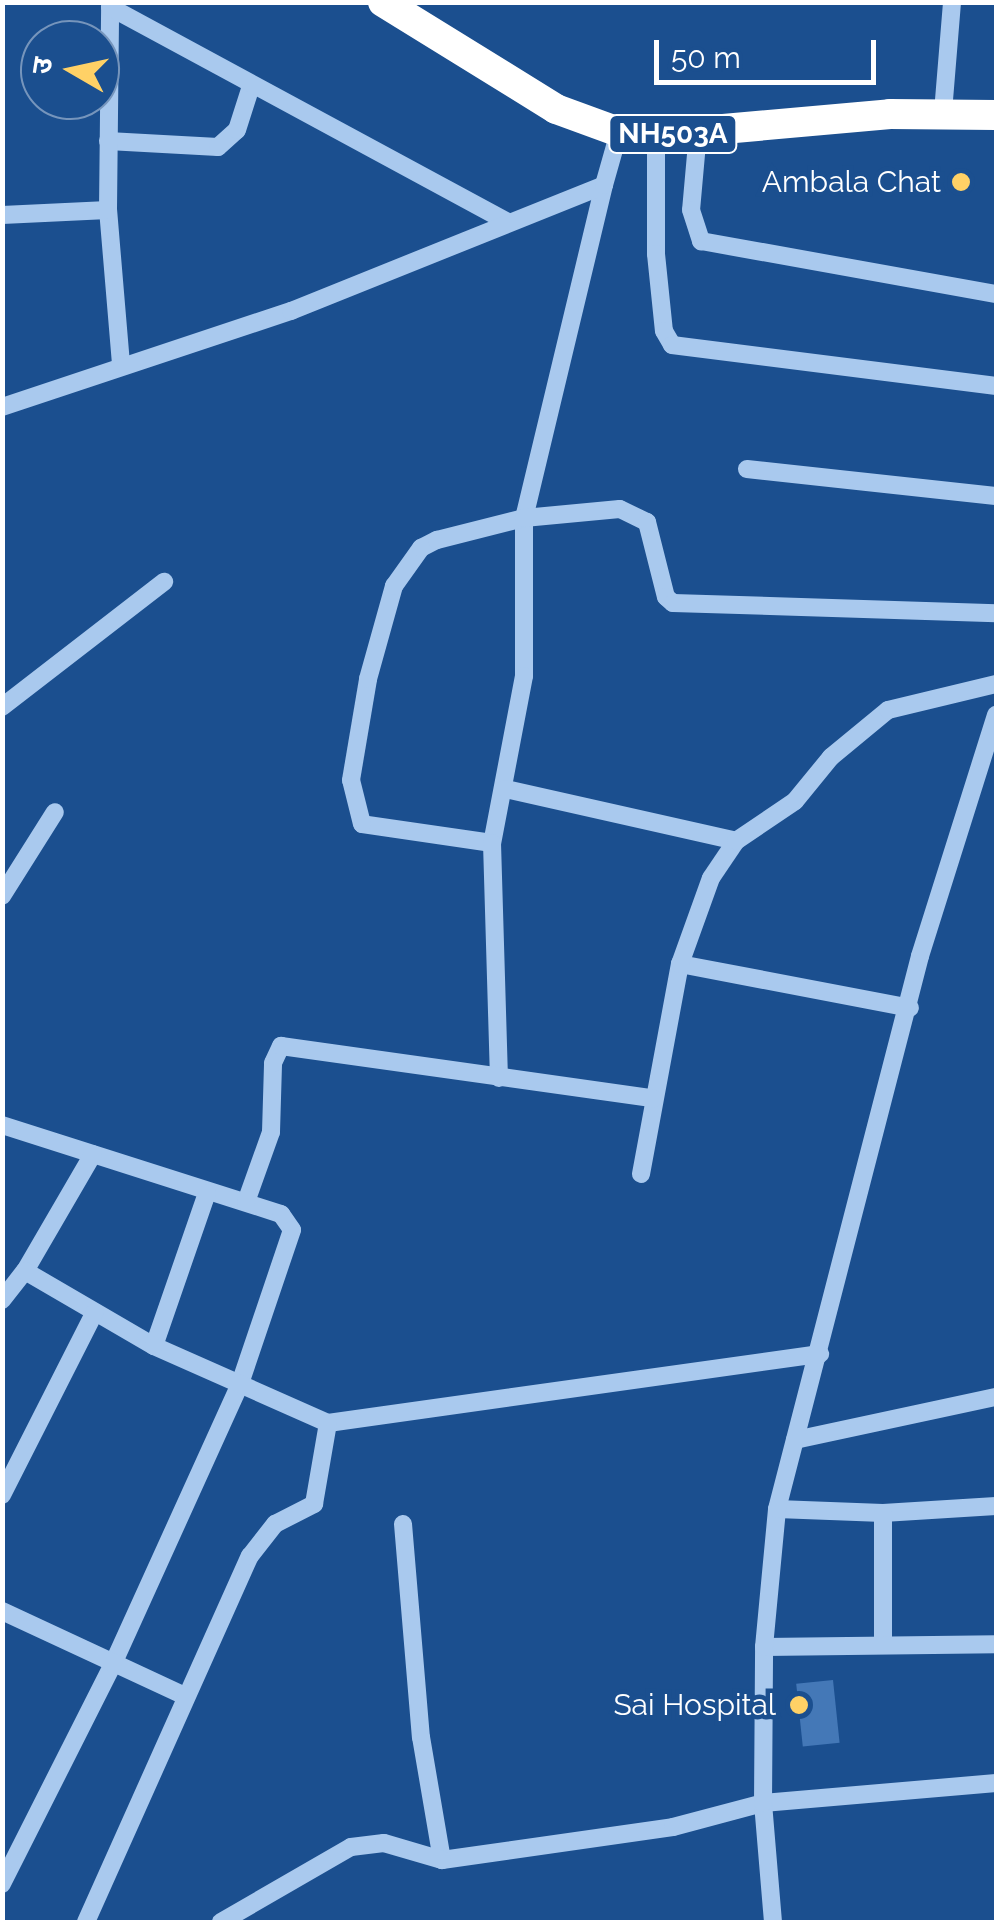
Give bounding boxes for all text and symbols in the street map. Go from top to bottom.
north arrow [20,20,120,120]
scale bar [659,20,882,82]
text: 50 m [671,40,741,75]
text: उ [24,55,59,76]
road number: NH503A [608,111,738,157]
place label: Ambala Chat [762,164,941,200]
marker: Ambala Chat [950,171,972,193]
place label: Sai Hospital [613,1687,776,1723]
marker: Sai Hospital [786,1692,812,1718]

